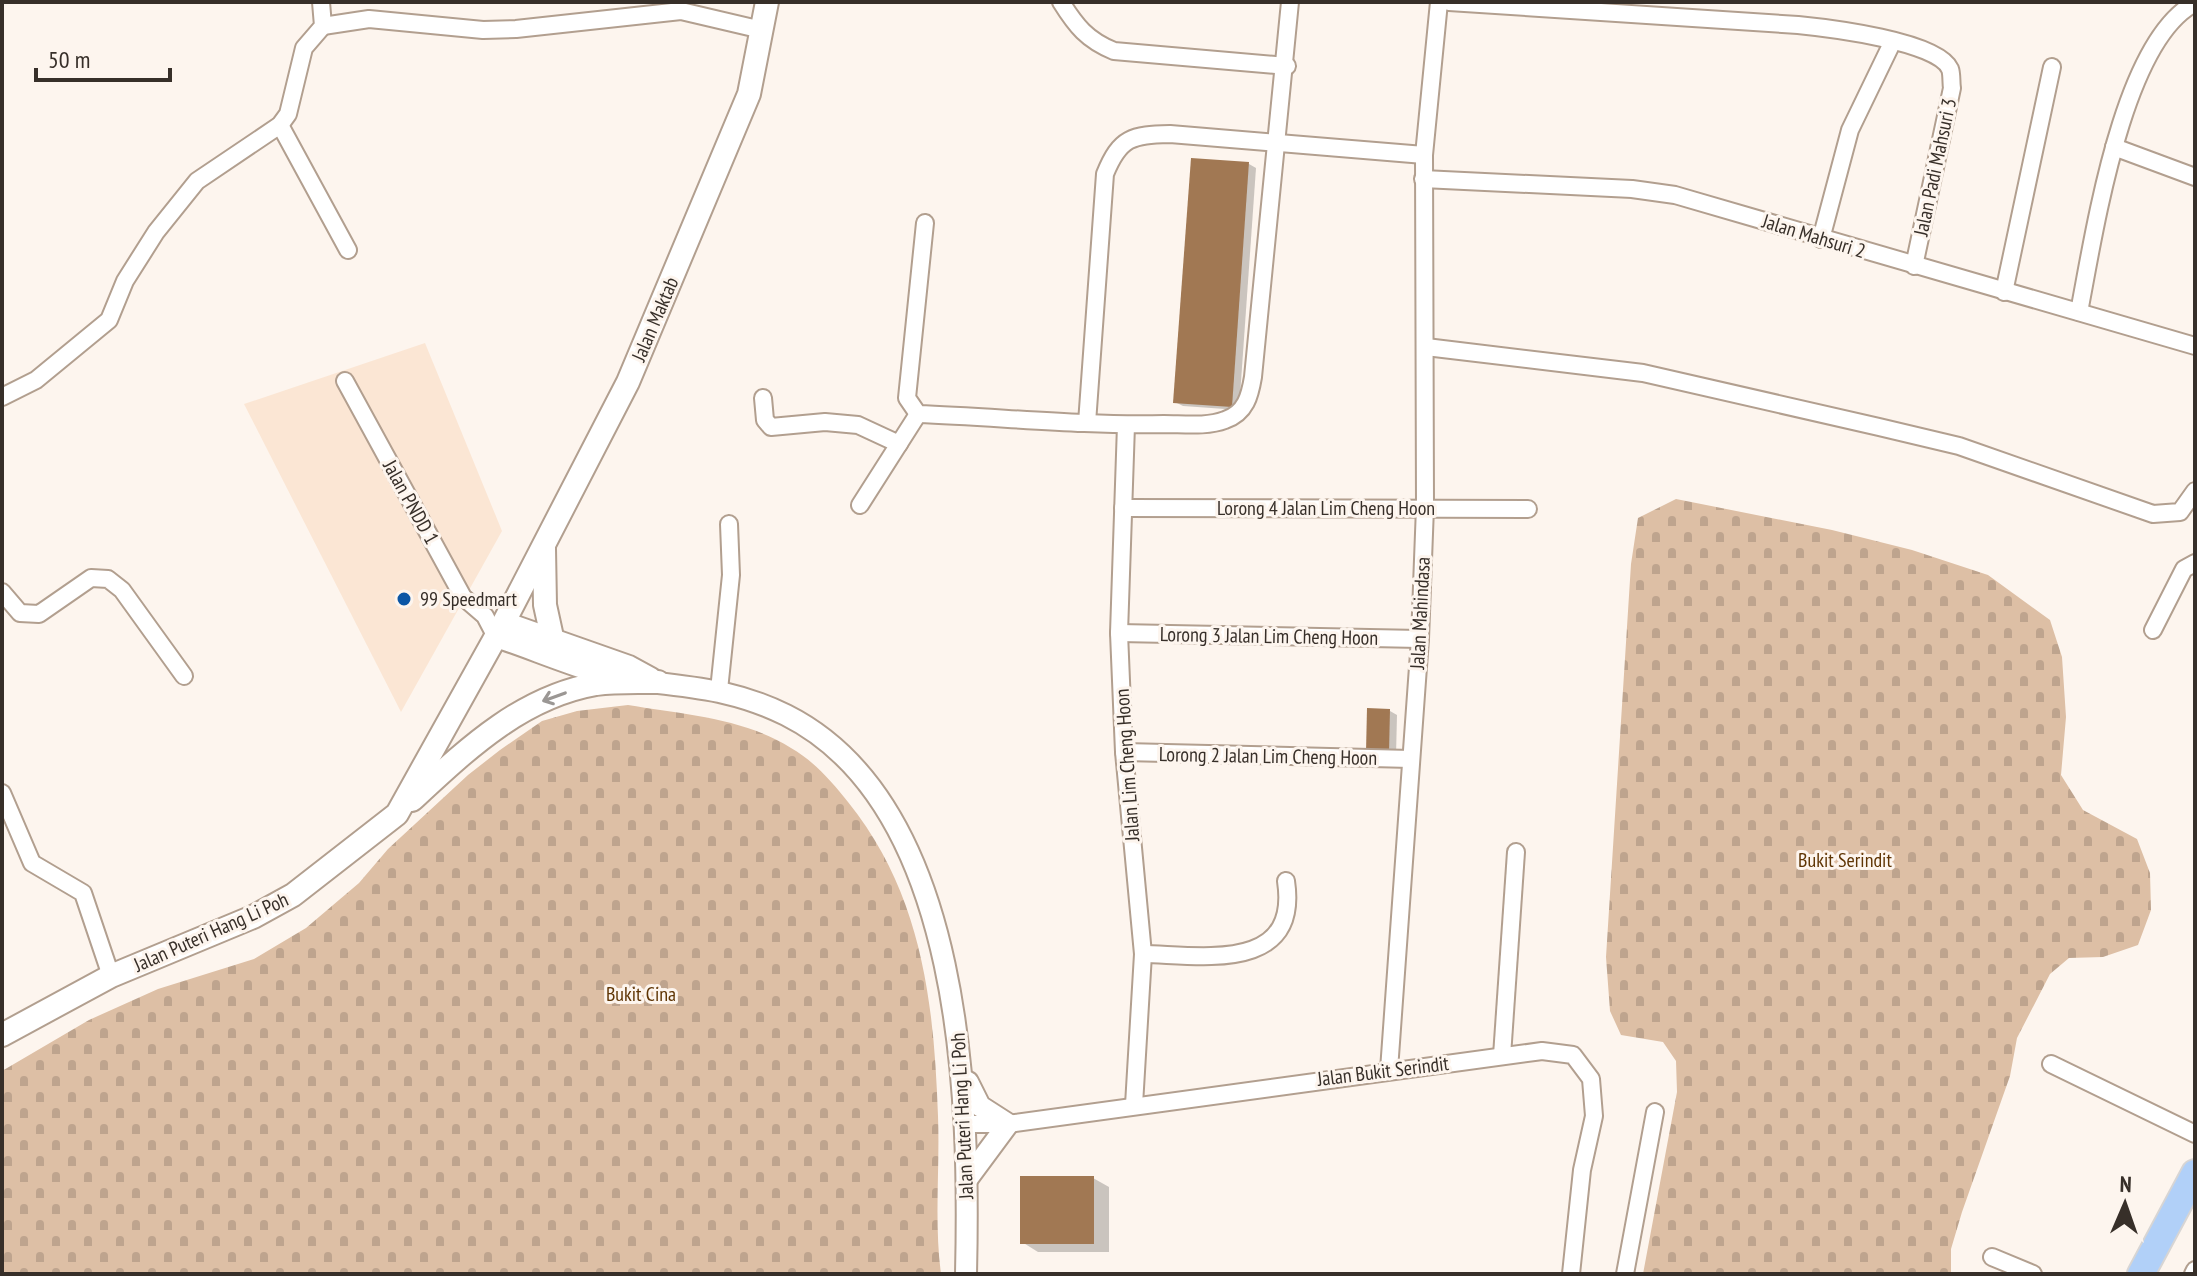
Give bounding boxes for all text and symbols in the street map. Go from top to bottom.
scale bar [36,32,170,82]
text: 50 m [48,44,90,75]
street label: Jalan Padi Mahsuri 3 [1907,96,1962,239]
street label: Jalan Mahsuri 2 [1758,208,1869,264]
street label: Jalan Maktab [625,273,684,366]
street label: Jalan PNDD 1 [377,454,445,549]
street label: Lorong 4 Jalan Lim Cheng Hoon [1217,495,1435,521]
street label: Jalan Mahindasa [1404,556,1436,671]
place label: 99 Speedmart [420,586,517,612]
marker: 99 Speedmart [395,590,413,608]
street label: Lorong 3 Jalan Lim Cheng Hoon [1160,621,1378,651]
street label: Jalan Lim Cheng Hoon [1109,688,1145,843]
one-way arrow [542,690,567,705]
street label: Lorong 2 Jalan Lim Cheng Hoon [1159,741,1377,771]
park label: Bukit Serindit [1798,847,1892,873]
street label: Jalan Puteri Hang Li Poh [129,886,292,978]
park label: Bukit Cina [606,981,676,1007]
street label: Jalan Puteri Hang Li Poh [945,1032,979,1201]
street label: Jalan Bukit Serindit [1315,1050,1451,1092]
north arrow [2085,1164,2165,1244]
text: N [2119,1170,2132,1198]

